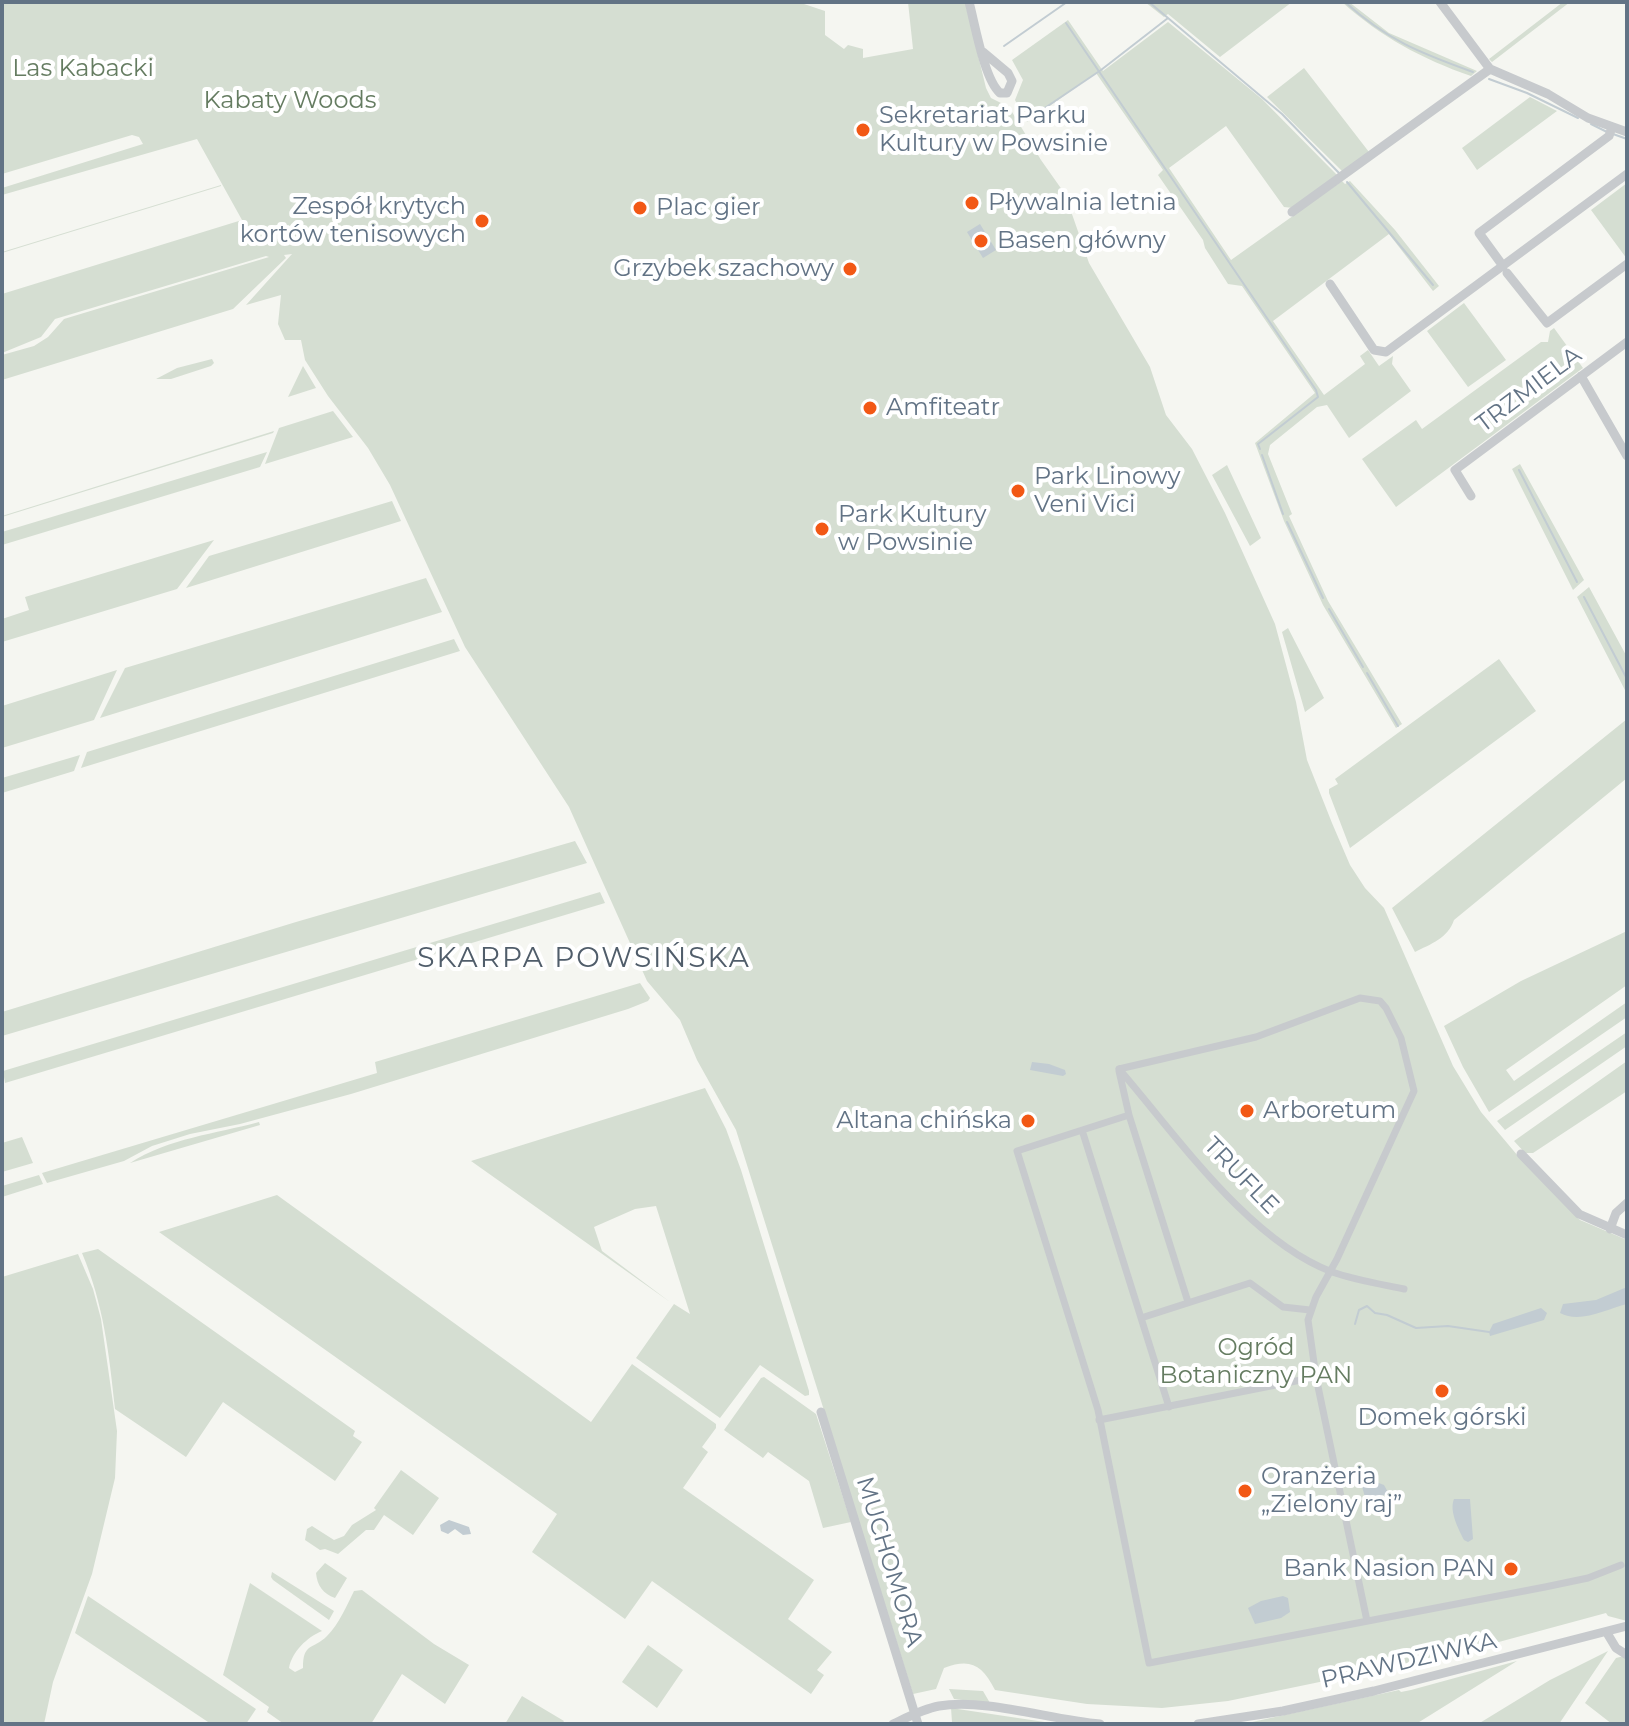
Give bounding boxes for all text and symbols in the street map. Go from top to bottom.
park label: Las Kabacki [12,55,154,83]
park label: Kabaty Woods [204,87,376,115]
place label: Sekretariat Parku Kultury w Powsinie [879,102,1108,158]
marker: Sekretariat Parku Kultury w Powsinie [854,121,872,139]
place label: Pływalnia letnia [988,189,1177,217]
place label: Zespół krytych kortów tenisowych [240,193,466,249]
place label: Plac gier [656,194,761,222]
marker: Pływalnia letnia [963,194,981,212]
marker: Plac gier [631,199,649,217]
marker: Zespół krytych kortów tenisowych [473,212,491,230]
place label: Basen główny [997,227,1166,255]
marker: Basen główny [972,232,990,250]
place label: Grzybek szachowy [613,255,834,283]
marker: Grzybek szachowy [841,260,859,278]
street label: TRZMIELA [1471,341,1587,439]
place label: Amfiteatr [886,394,1000,422]
marker: Amfiteatr [861,399,879,417]
place label: Park Linowy Veni Vici [1034,463,1181,519]
marker: Park Linowy Veni Vici [1009,482,1027,500]
place label: Park Kultury w Powsinie [838,501,986,557]
marker: Park Kultury w Powsinie [813,520,831,538]
district label: SKARPA POWSIŃSKA [417,942,751,976]
place label: Arboretum [1263,1097,1396,1125]
marker: Arboretum [1238,1102,1256,1120]
place label: Altana chińska [836,1107,1012,1135]
marker: Altana chińska [1019,1112,1037,1130]
street label: TRUFLE [1197,1132,1285,1220]
park label: Ogród Botaniczny PAN [1160,1334,1352,1390]
marker: Domek górski [1433,1382,1451,1400]
place label: Domek górski [1357,1404,1527,1432]
place label: Oranżeria „Zielony raj” [1261,1463,1402,1519]
street label: MUCHOMORA [849,1474,929,1650]
marker: Oranżeria „Zielony raj” [1236,1482,1254,1500]
place label: Bank Nasion PAN [1284,1555,1495,1583]
marker: Bank Nasion PAN [1502,1560,1520,1578]
street label: PRAWDZIWKA [1319,1627,1499,1695]

